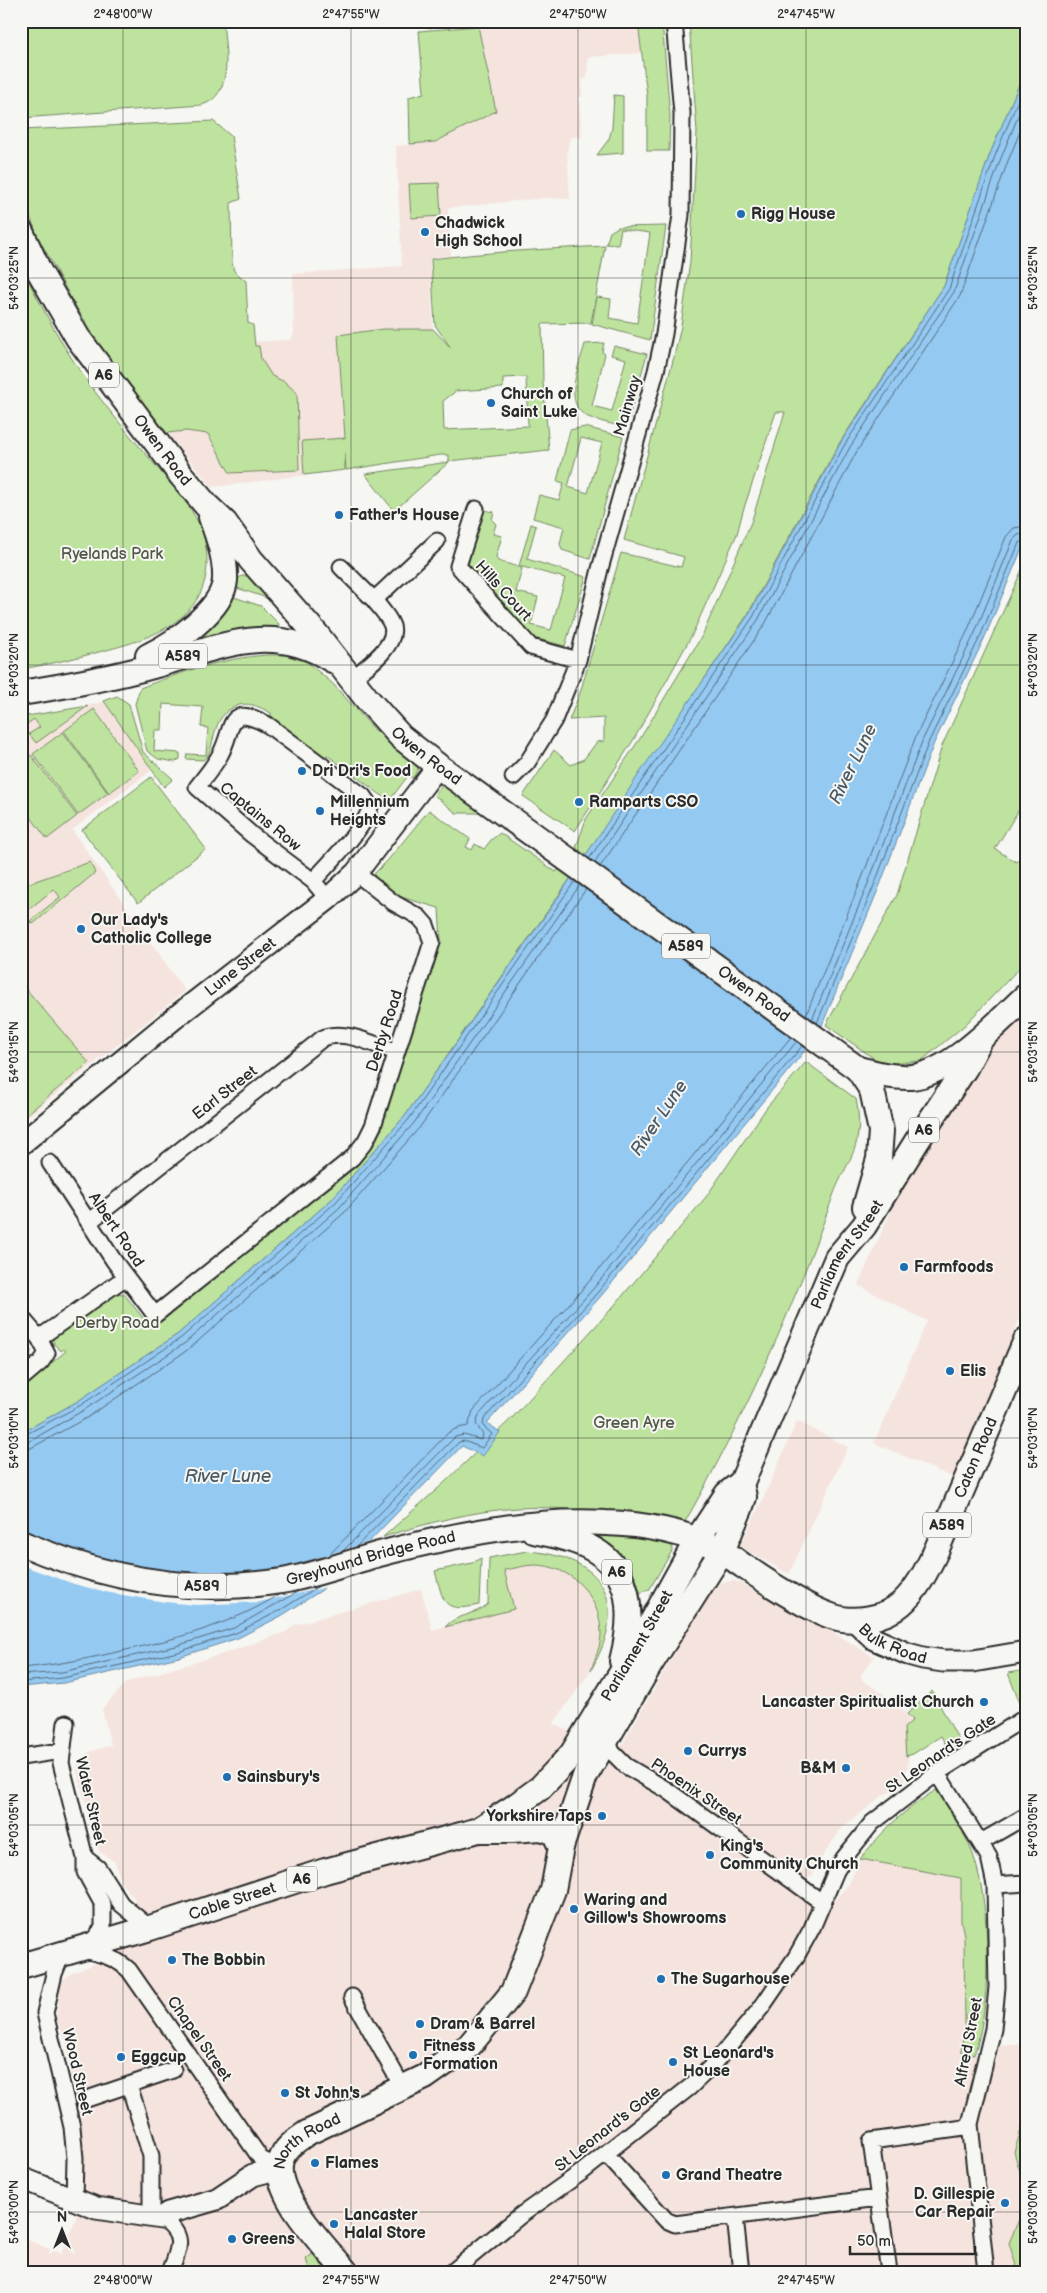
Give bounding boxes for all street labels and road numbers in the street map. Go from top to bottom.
road number: A6 [89,362,119,388]
street label: Mainway [610,373,646,439]
street label: Owen Road [129,411,196,490]
street label: Hills Court [471,557,535,625]
road number: A589 [159,644,207,668]
street label: Owen Road [387,723,465,789]
street label: Captains Row [216,778,305,856]
street label: Lune Street [201,933,280,1000]
road number: A589 [662,934,710,958]
street label: Owen Road [714,962,794,1026]
street label: Derby Road [363,988,407,1074]
street label: Earl Street [189,1062,261,1124]
road number: A6 [909,1118,939,1142]
street label: Albert Road [84,1189,148,1271]
street label: Parliament Street [807,1196,887,1312]
street label: Caton Road [950,1414,1001,1501]
road number: A589 [923,1512,971,1538]
street label: Greyhound Bridge Road [284,1527,457,1590]
road number: A6 [602,1560,632,1584]
road number: A589 [178,1574,226,1598]
street label: Parliament Street [597,1587,677,1705]
street label: Bulk Road [854,1620,929,1668]
street label: St Leonard's Gate [882,1710,1000,1798]
street label: Water Street [71,1755,109,1847]
street label: Phoenix Street [647,1755,745,1829]
road number: A6 [287,1866,317,1892]
street label: Cable Street [186,1878,278,1924]
street label: Chapel Street [163,1993,235,2085]
street label: Alfred Street [951,1996,987,2088]
street label: Wood Street [58,2027,96,2118]
street label: St Leonard's Gate [551,2082,665,2176]
street label: North Road [270,2109,344,2171]

